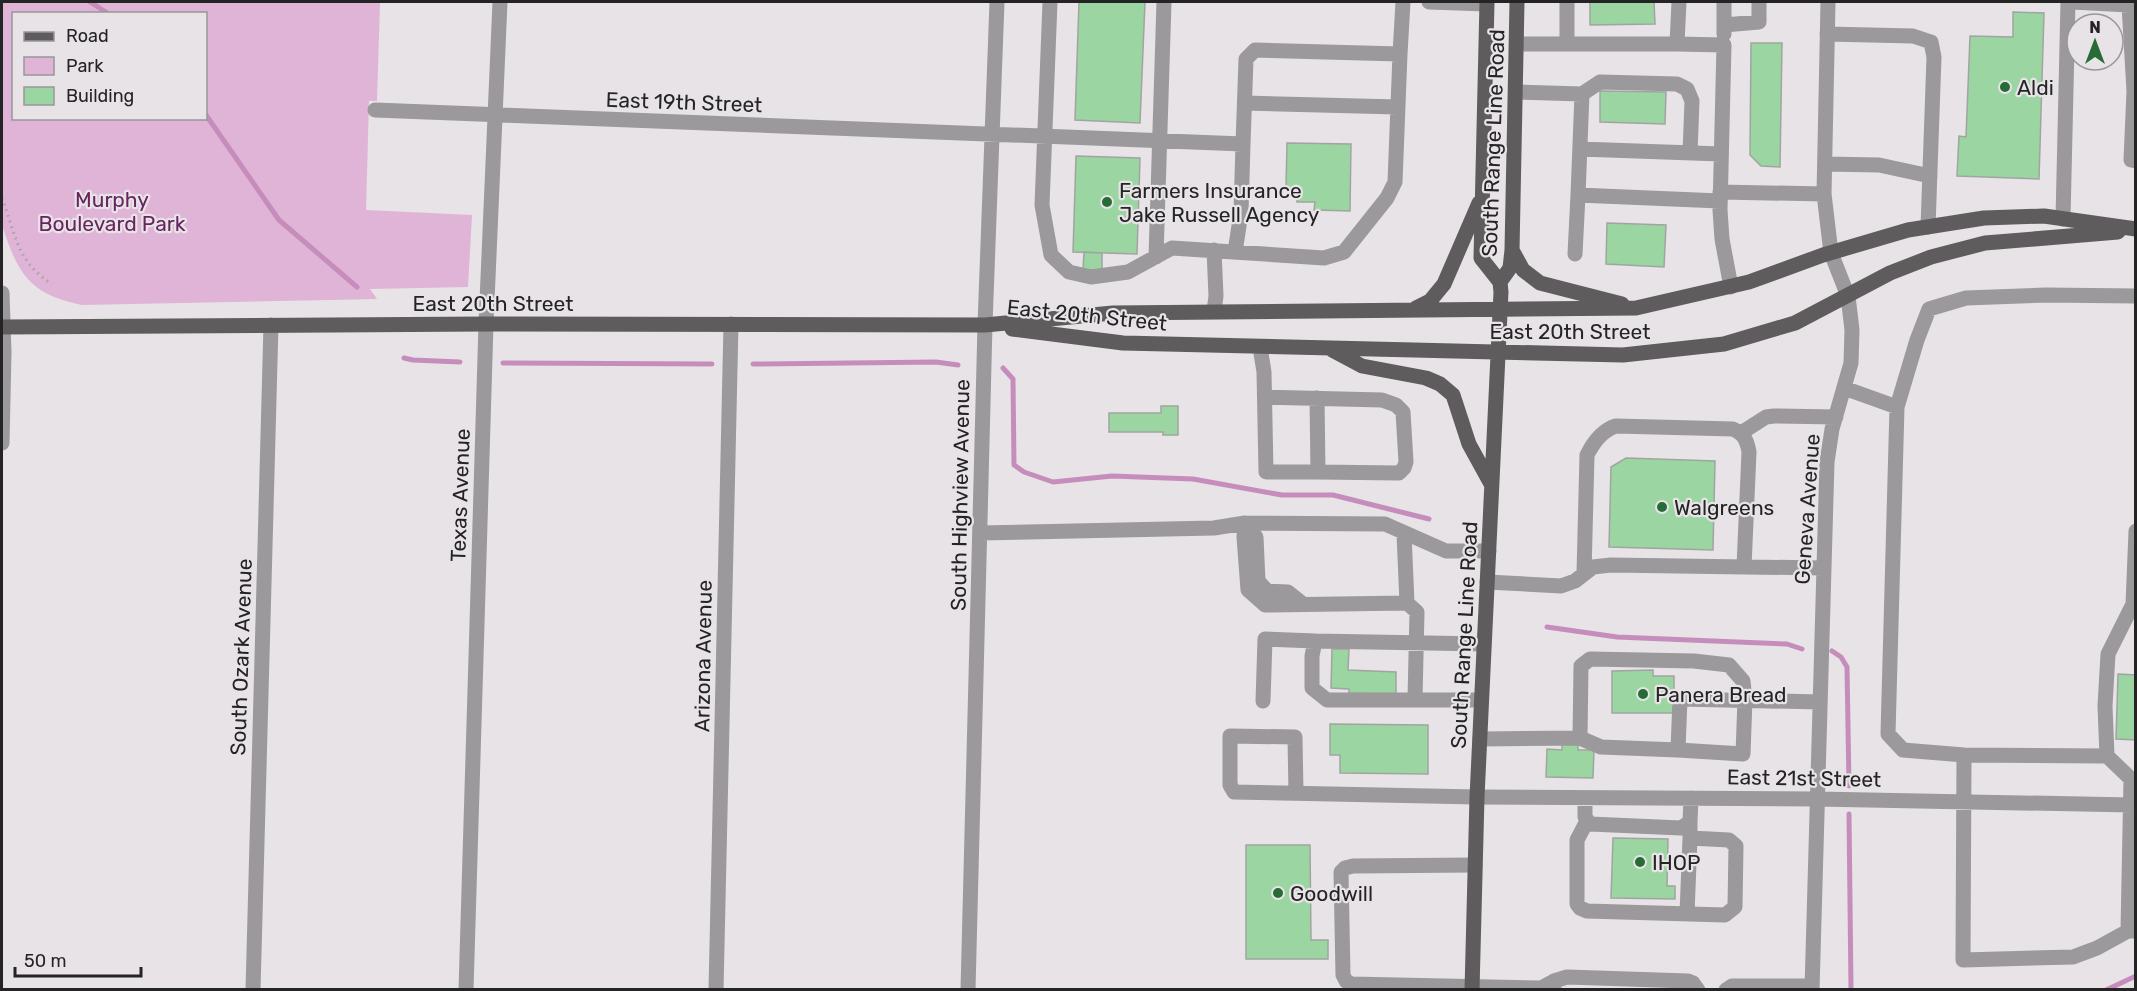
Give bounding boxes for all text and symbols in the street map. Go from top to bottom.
legend [12,12,207,120]
north arrow [2065,12,2125,72]
text: N [2089,18,2101,37]
text: Road [66,25,109,47]
street label: South Range Line Road [1477,29,1509,257]
text: Park [66,55,104,77]
place label: Aldi [2017,75,2054,100]
marker: Aldi [1998,80,2012,94]
text: Building [66,85,134,107]
street label: East 19th Street [605,87,763,117]
place label: Farmers Insurance Jake Russell Agency [1119,178,1320,227]
park label: Murphy Boulevard Park [38,187,186,236]
marker: Farmers Insurance Jake Russell Agency [1100,195,1114,209]
street label: East 20th Street [413,291,573,316]
street label: East 20th Street [1006,294,1168,336]
street label: East 20th Street [1490,319,1650,344]
street label: South Highview Avenue [945,379,975,611]
street label: Texas Avenue [445,428,475,562]
street label: Geneva Avenue [1789,433,1825,585]
place label: Walgreens [1674,495,1774,520]
marker: Walgreens [1655,500,1669,514]
street label: South Range Line Road [1446,521,1482,749]
street label: South Ozark Avenue [225,558,257,756]
street label: Arizona Avenue [689,580,717,732]
place label: Panera Bread [1655,682,1787,707]
marker: Panera Bread [1636,687,1650,701]
street label: East 21st Street [1727,764,1881,792]
place label: IHOP [1652,850,1700,875]
marker: IHOP [1633,855,1647,869]
place label: Goodwill [1290,881,1373,906]
marker: Goodwill [1271,886,1285,900]
scale bar [15,940,141,978]
text: 50 m [24,950,67,972]

